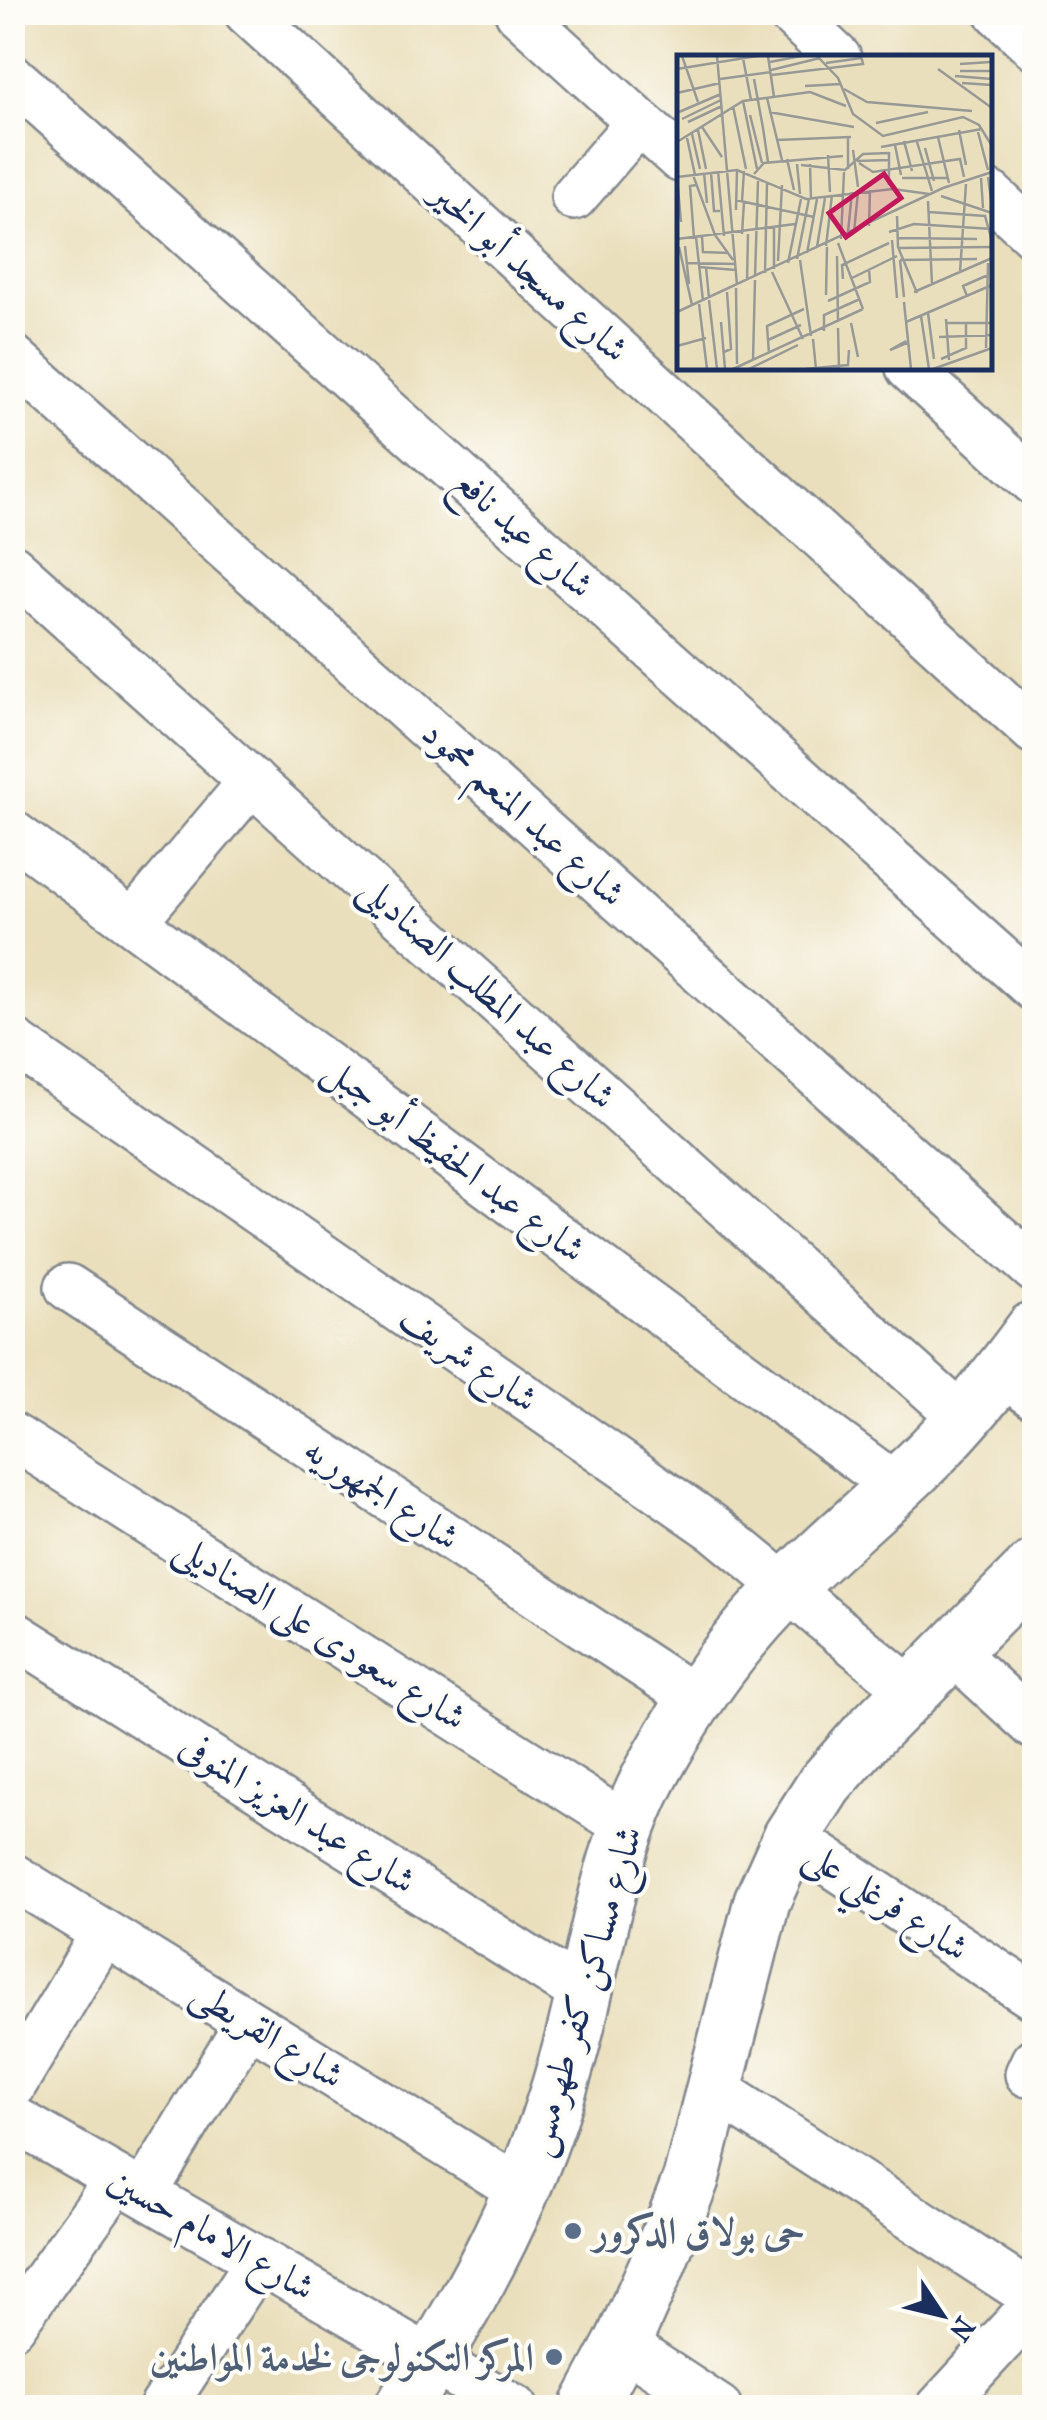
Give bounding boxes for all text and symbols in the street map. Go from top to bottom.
inset map [677,55,992,370]
street label: شارع مسجد أبو الخير [413,165,641,378]
street label: شارع عيد نافع [437,458,603,616]
street label: شارع عبد المنعم محمود [404,710,635,926]
street label: شارع عبد المطلب الصناديلى [345,865,625,1125]
street label: شارع عبد الحفيظ أبو جبل [310,1043,597,1278]
street label: شارع شريف [387,1294,547,1428]
street label: شارع الجمهوريه [291,1426,468,1567]
street label: شارع سعودى على الصناديلى [163,1524,475,1747]
street label: شارع عبد العزيز المنوفى [167,1722,424,1910]
street label: شارع مساكن كفر طهرمس [514,1821,659,2164]
street label: شارع فرغلي على [789,1831,978,1982]
street label: شارع القريطى [179,1969,353,2105]
street label: شارع الامام حسين [96,2156,323,2319]
place label: حى بولاق الدكرور [589,2209,805,2256]
marker: حى بولاق الدكرور [562,2220,584,2242]
north arrow [892,2265,992,2365]
text: N [942,2311,982,2348]
place label: المركز التكنولوجى لخدمة المواطنين [150,2335,534,2382]
marker: المركز التكنولوجى لخدمة المواطنين [543,2346,565,2368]

